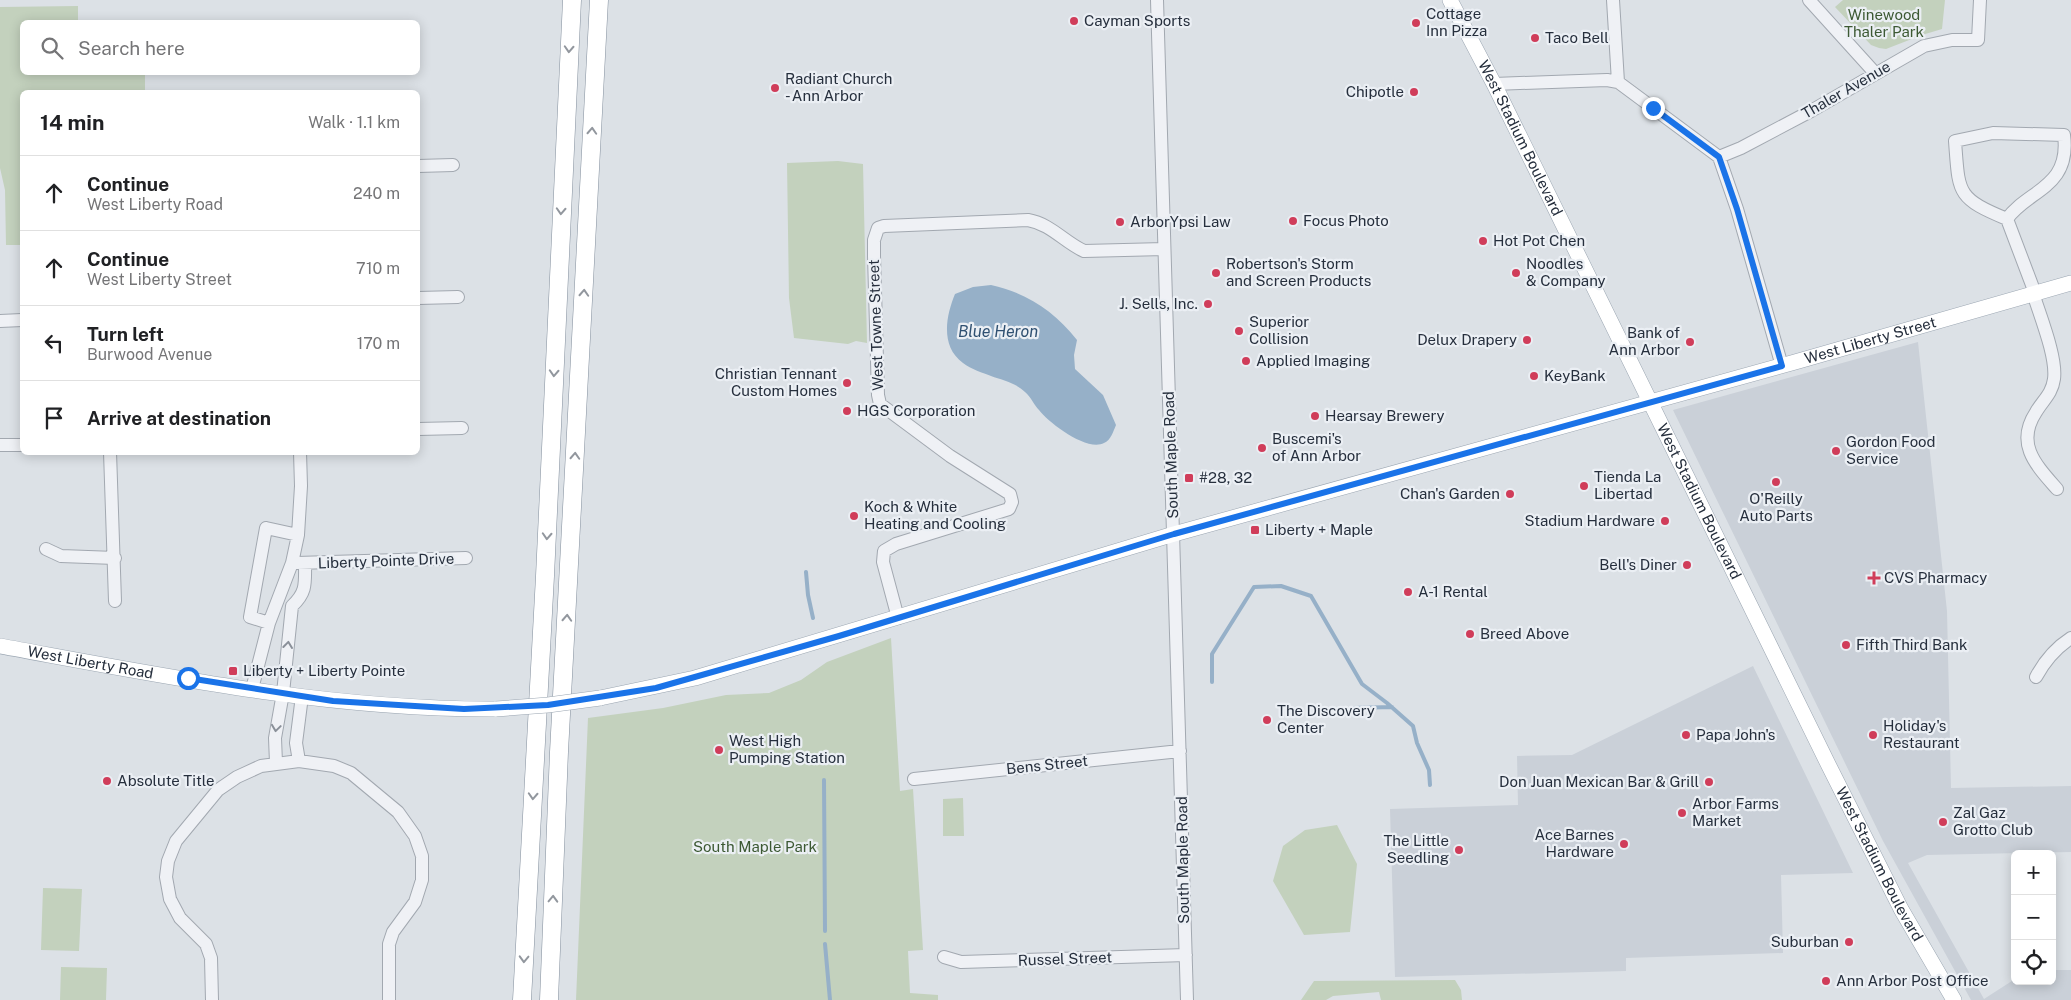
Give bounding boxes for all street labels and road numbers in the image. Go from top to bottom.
street label: West Stadium Boulevard [1475,57,1566,218]
street label: Thaler Avenue [1798,57,1893,122]
street label: West Towne Street [865,259,886,391]
street label: West Liberty Street [1803,313,1938,367]
street label: South Maple Road [1160,391,1181,519]
street label: West Stadium Boulevard [1654,421,1745,582]
street label: Liberty Pointe Drive [317,550,455,571]
street label: West Liberty Road [26,642,155,682]
street label: Bens Street [1005,752,1089,777]
street label: West Stadium Boulevard [1833,784,1927,944]
street label: South Maple Road [1173,796,1192,924]
street label: Russel Street [1018,948,1113,969]

